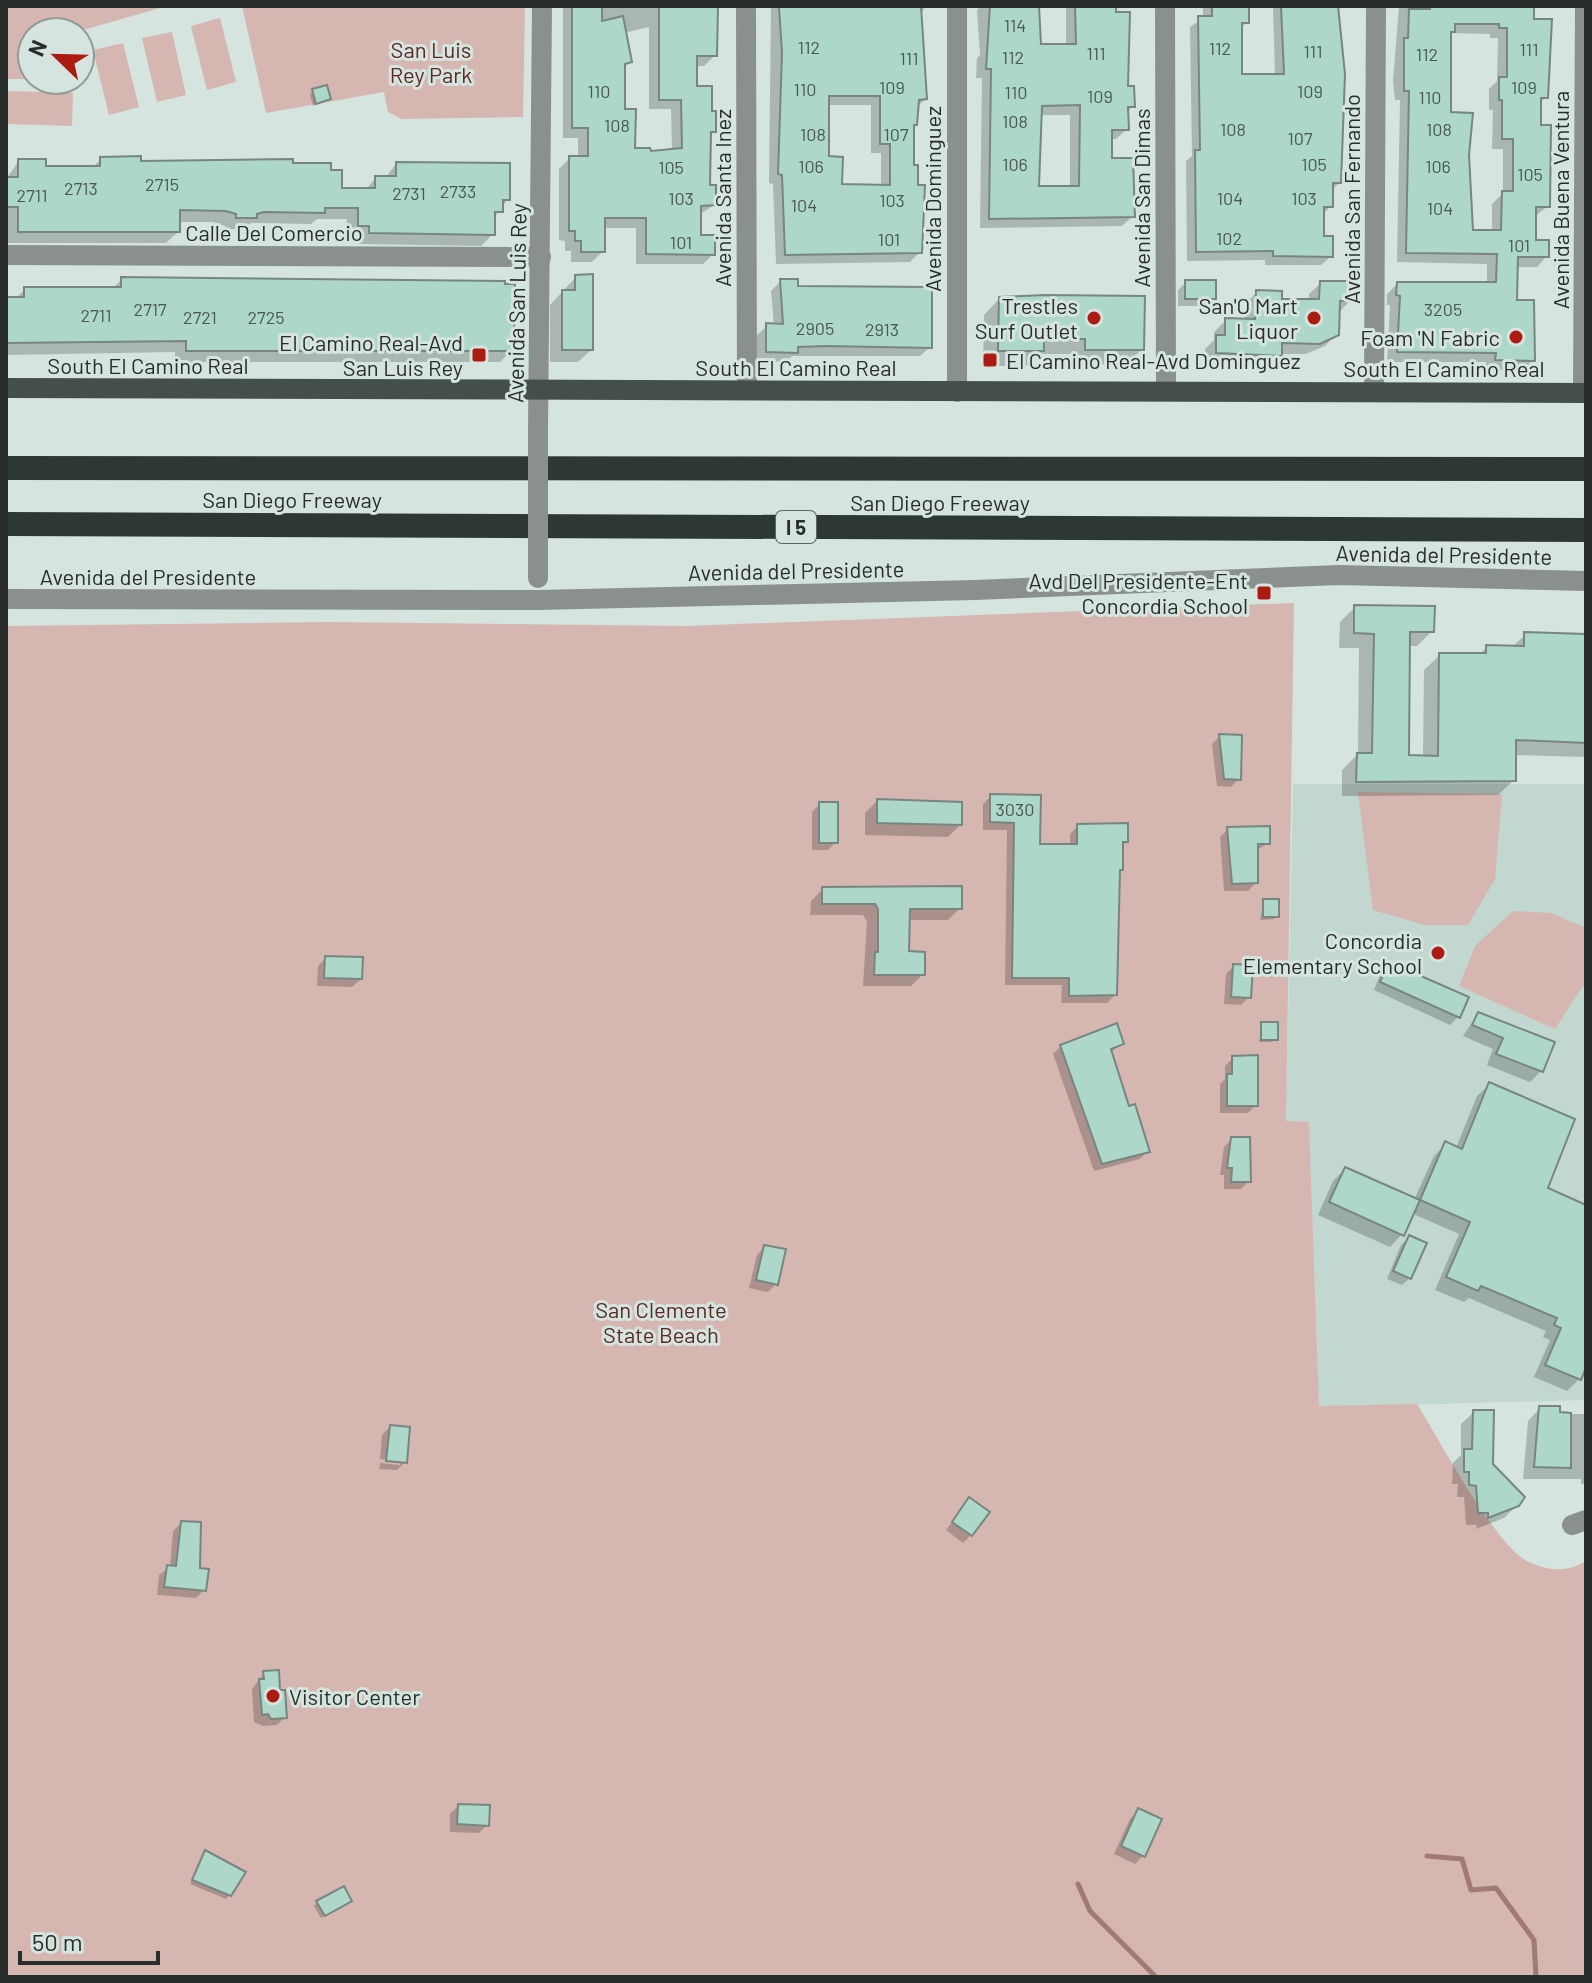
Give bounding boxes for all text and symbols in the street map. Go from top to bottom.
house number: 114 [1004,14,1026,36]
north arrow [16,16,96,96]
text: N [22,36,51,60]
park label: San Luis Rey Park [390,36,472,87]
house number: 112 [798,36,820,58]
house number: 112 [1209,37,1231,59]
house number: 111 [1519,38,1539,60]
house number: 111 [1303,40,1323,62]
house number: 111 [1086,42,1106,64]
house number: 112 [1416,43,1438,65]
house number: 112 [1002,46,1024,68]
house number: 111 [899,47,919,69]
house number: 109 [879,76,905,98]
house number: 109 [1511,76,1537,98]
house number: 110 [794,78,816,100]
house number: 110 [588,80,610,102]
house number: 109 [1297,80,1323,102]
house number: 110 [1005,81,1027,103]
house number: 109 [1087,85,1113,107]
house number: 110 [1419,86,1441,108]
street label: Avenida Buena Ventura [1547,91,1573,309]
street label: Avenida San Fernando [1338,94,1364,304]
street label: Avenida Dominguez [919,106,945,292]
street label: Avenida San Dimas [1128,108,1154,288]
street label: Avenida Santa Inez [709,109,735,287]
house number: 108 [1002,110,1028,132]
house number: 108 [604,114,630,136]
house number: 108 [1220,118,1246,140]
house number: 108 [1426,118,1452,140]
house number: 108 [800,123,826,145]
house number: 107 [884,123,909,145]
house number: 107 [1288,127,1313,149]
house number: 106 [1002,153,1028,175]
house number: 105 [1301,153,1327,175]
house number: 106 [798,155,824,177]
house number: 106 [1425,155,1451,177]
house number: 105 [658,156,684,178]
house number: 105 [1517,163,1543,185]
house number: 2715 [145,173,179,195]
house number: 2713 [64,177,98,199]
house number: 2733 [440,180,476,202]
house number: 2731 [392,182,426,204]
house number: 2711 [17,184,47,206]
house number: 103 [668,187,694,209]
house number: 104 [1217,187,1243,209]
house number: 103 [1291,187,1317,209]
house number: 103 [879,189,905,211]
house number: 104 [791,194,817,216]
house number: 104 [1427,197,1453,219]
street label: Avenida San Luis Rey [501,203,531,403]
street label: Calle Del Comercio [185,219,363,245]
house number: 102 [1216,227,1242,249]
house number: 101 [878,228,900,250]
house number: 101 [670,231,692,253]
house number: 101 [1508,234,1530,256]
place label: Trestles Surf Outlet [975,292,1078,343]
place label: San'O Mart Liquor [1198,292,1298,343]
house number: 2717 [133,298,167,320]
house number: 3205 [1424,298,1462,320]
house number: 2711 [81,304,111,326]
house number: 2721 [183,306,217,328]
house number: 2725 [247,306,285,328]
marker: Trestles Surf Outlet [1085,309,1103,327]
marker: San'O Mart Liquor [1305,309,1323,327]
house number: 2905 [796,317,834,339]
house number: 2913 [865,318,899,340]
place label: Foam 'N Fabric [1360,324,1500,350]
marker: Foam 'N Fabric [1507,328,1525,346]
place label: El Camino Real-Avd San Luis Rey [279,329,463,380]
marker: El Camino Real-Avd San Luis Rey [470,346,488,364]
place label: El Camino Real-Avd Dominguez [1006,347,1301,373]
marker: El Camino Real-Avd Dominguez [981,351,999,369]
street label: South El Camino Real [47,352,249,378]
street label: South El Camino Real [695,354,897,380]
street label: South El Camino Real [1343,355,1545,381]
street label: San Diego Freeway [202,486,382,512]
street label: San Diego Freeway [850,489,1030,515]
road number: I 5 [776,511,816,543]
street label: Avenida del Presidente [1336,539,1552,569]
street label: Avenida del Presidente [688,555,904,585]
street label: Avenida del Presidente [40,563,256,589]
place label: Avd Del Presidente-Ent Concordia School [1029,567,1248,618]
marker: Avd Del Presidente-Ent Concordia School [1255,584,1273,602]
house number: 3030 [996,798,1034,820]
place label: Concordia Elementary School [1243,927,1422,978]
marker: Concordia Elementary School [1429,944,1447,962]
park label: San Clemente State Beach [595,1296,727,1347]
place label: Visitor Center [289,1683,420,1709]
marker: Visitor Center [264,1687,282,1705]
scale bar [20,1915,158,1965]
text: 50 m [32,1927,83,1956]

